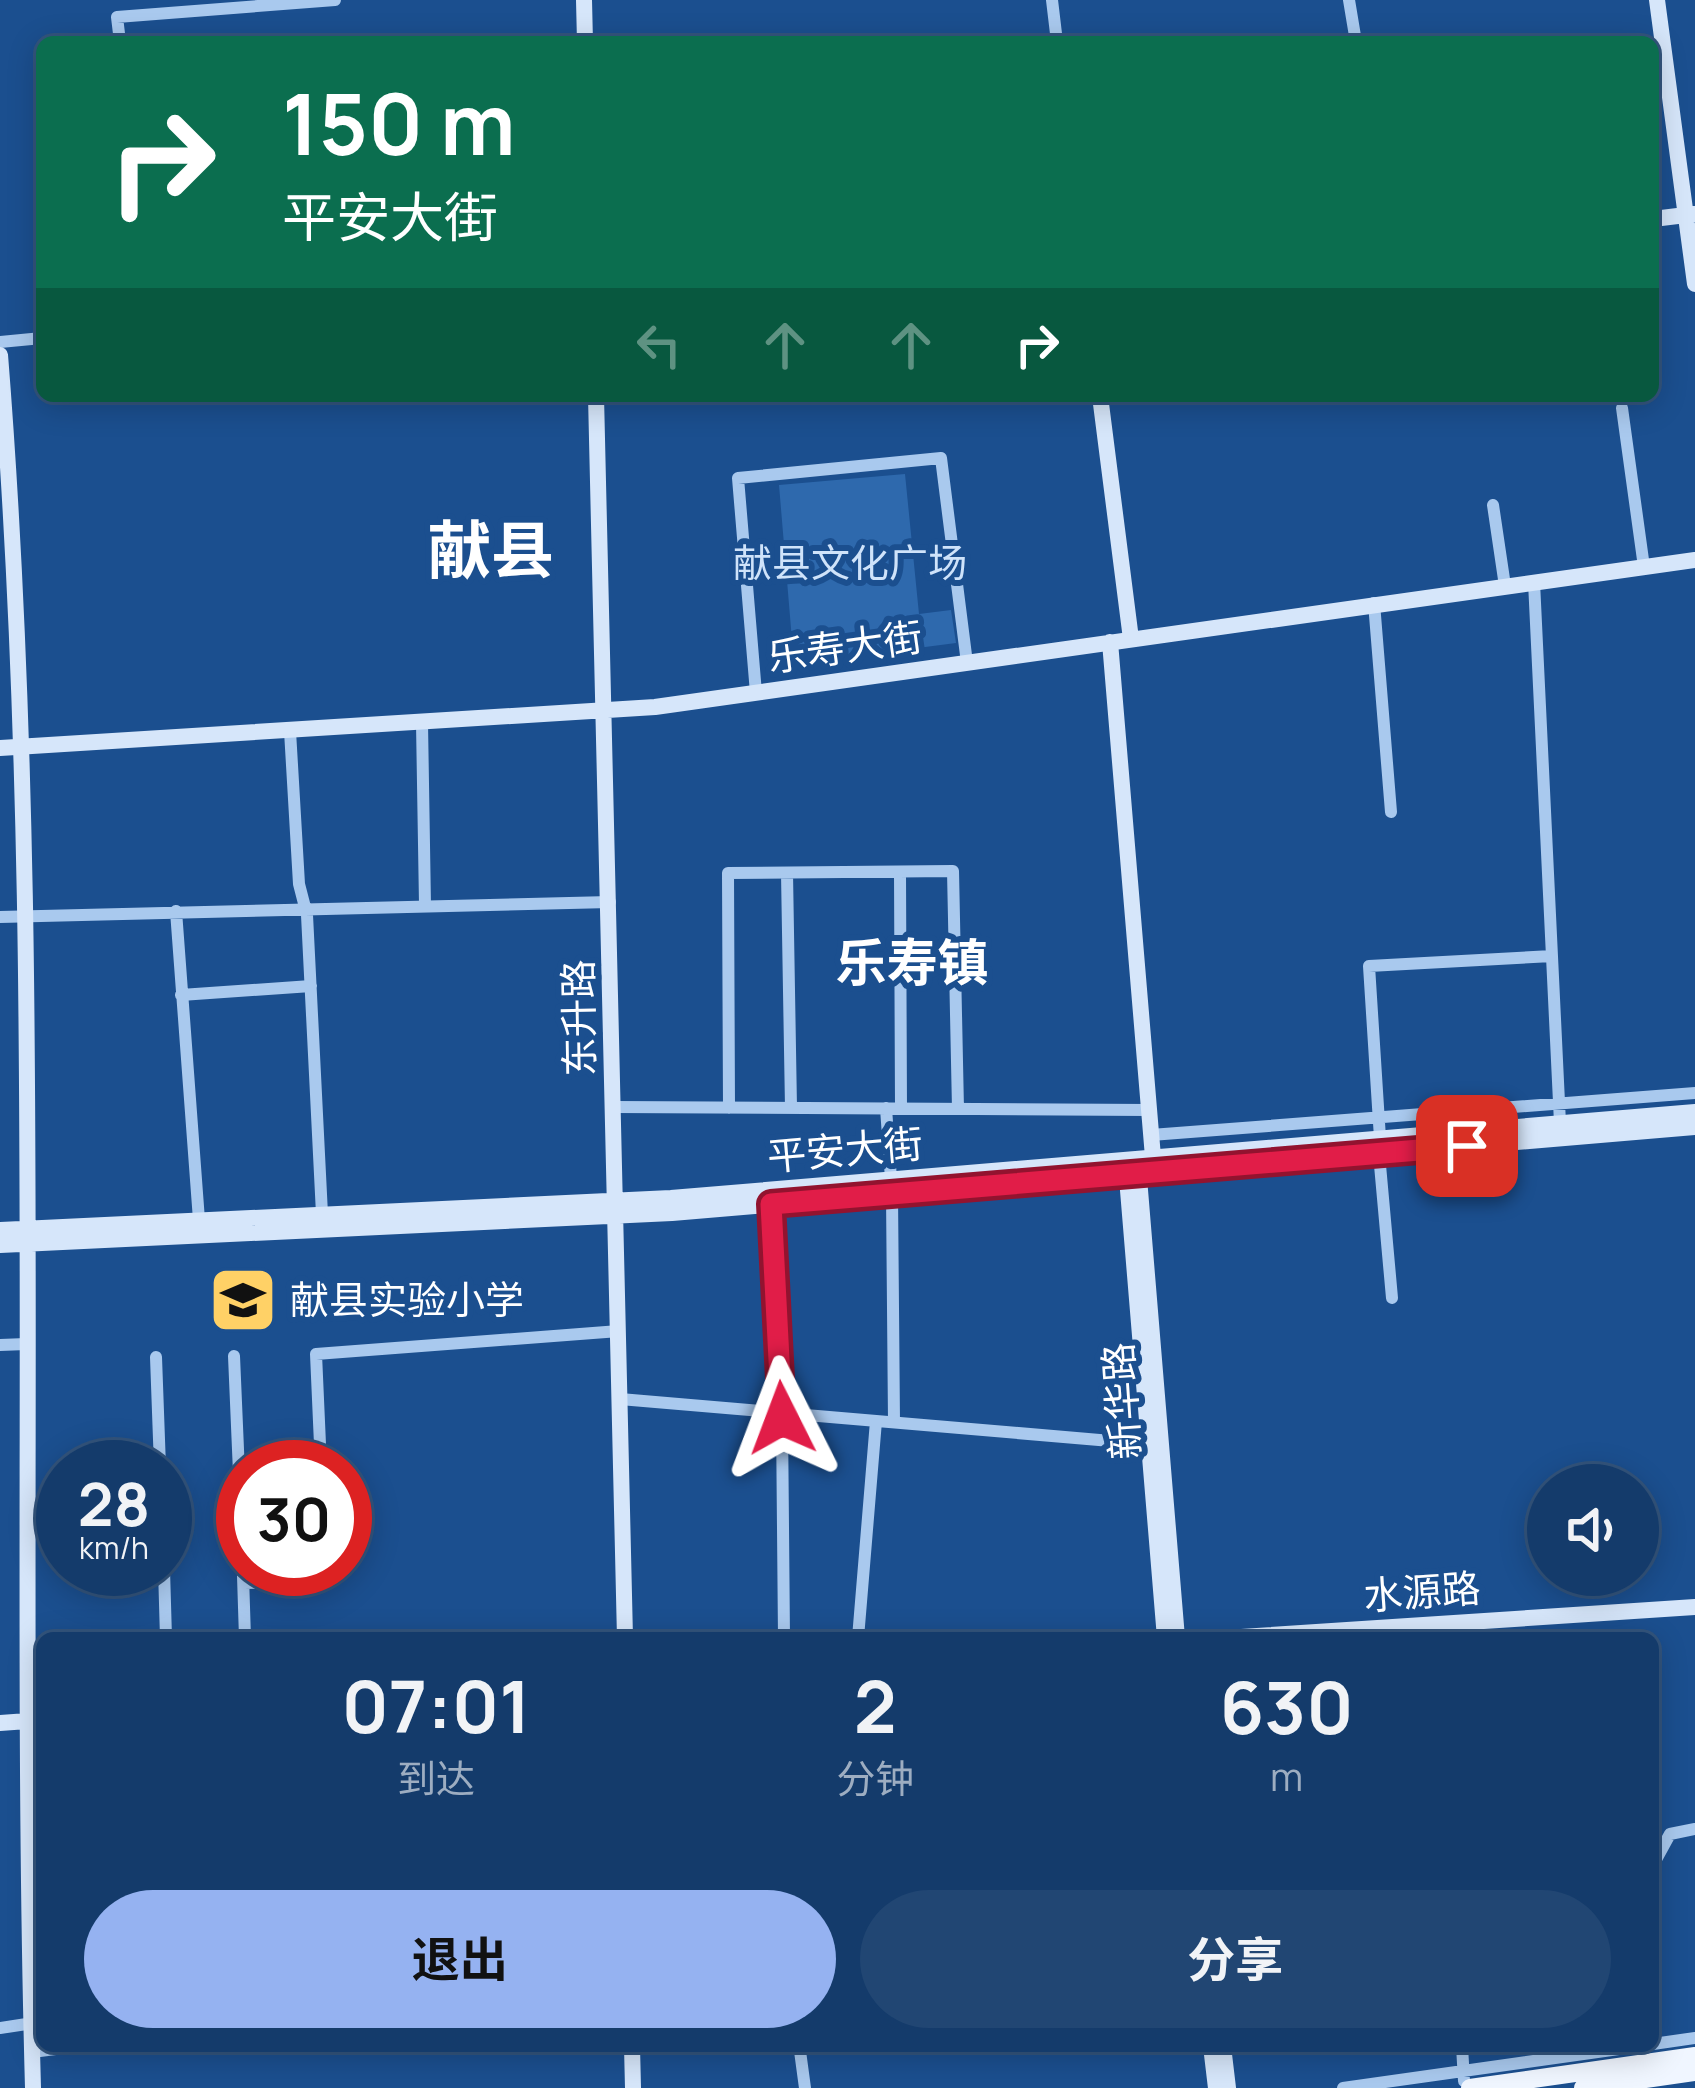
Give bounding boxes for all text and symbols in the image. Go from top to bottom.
text: 150 m [282,65,516,180]
icon: right [84,84,240,240]
text: 平安大街 [282,179,498,253]
icon: left [626,312,692,378]
icon: ahead [752,312,818,378]
icon: ahead [878,312,944,378]
icon: right [1004,312,1070,378]
district label: 献县 [428,506,554,592]
park label: 献县文化广场 [733,535,967,589]
street label: 乐寿大街 [764,608,926,684]
district label: 乐寿镇 [835,927,989,996]
street label: 东升路 [550,959,606,1077]
pin [1416,1095,1518,1197]
icon: arrive [1434,1113,1500,1179]
street label: 平安大街 [765,1115,925,1183]
school or university icon: 献县实验小学 [208,1265,278,1335]
place label: 献县实验小学 [290,1272,524,1326]
street label: 新华路 [1090,1341,1152,1461]
position arrow [719,1355,845,1481]
speed limit sign: 30 [216,1440,372,1596]
text: 28 [78,1462,150,1544]
map controls [1527,1464,1659,1596]
button: sound [1527,1464,1659,1596]
text: km/h [79,1527,149,1568]
street label: 水源路 [1362,1560,1482,1622]
text: 07:01 [341,1656,531,1755]
text: 2 [854,1656,897,1755]
text: 630 [1220,1657,1354,1756]
text: m [1270,1749,1303,1803]
text: 到达 [397,1751,475,1805]
text: 分钟 [836,1751,914,1805]
button: 退出 [84,1890,836,2028]
button: 分享 [860,1890,1611,2028]

